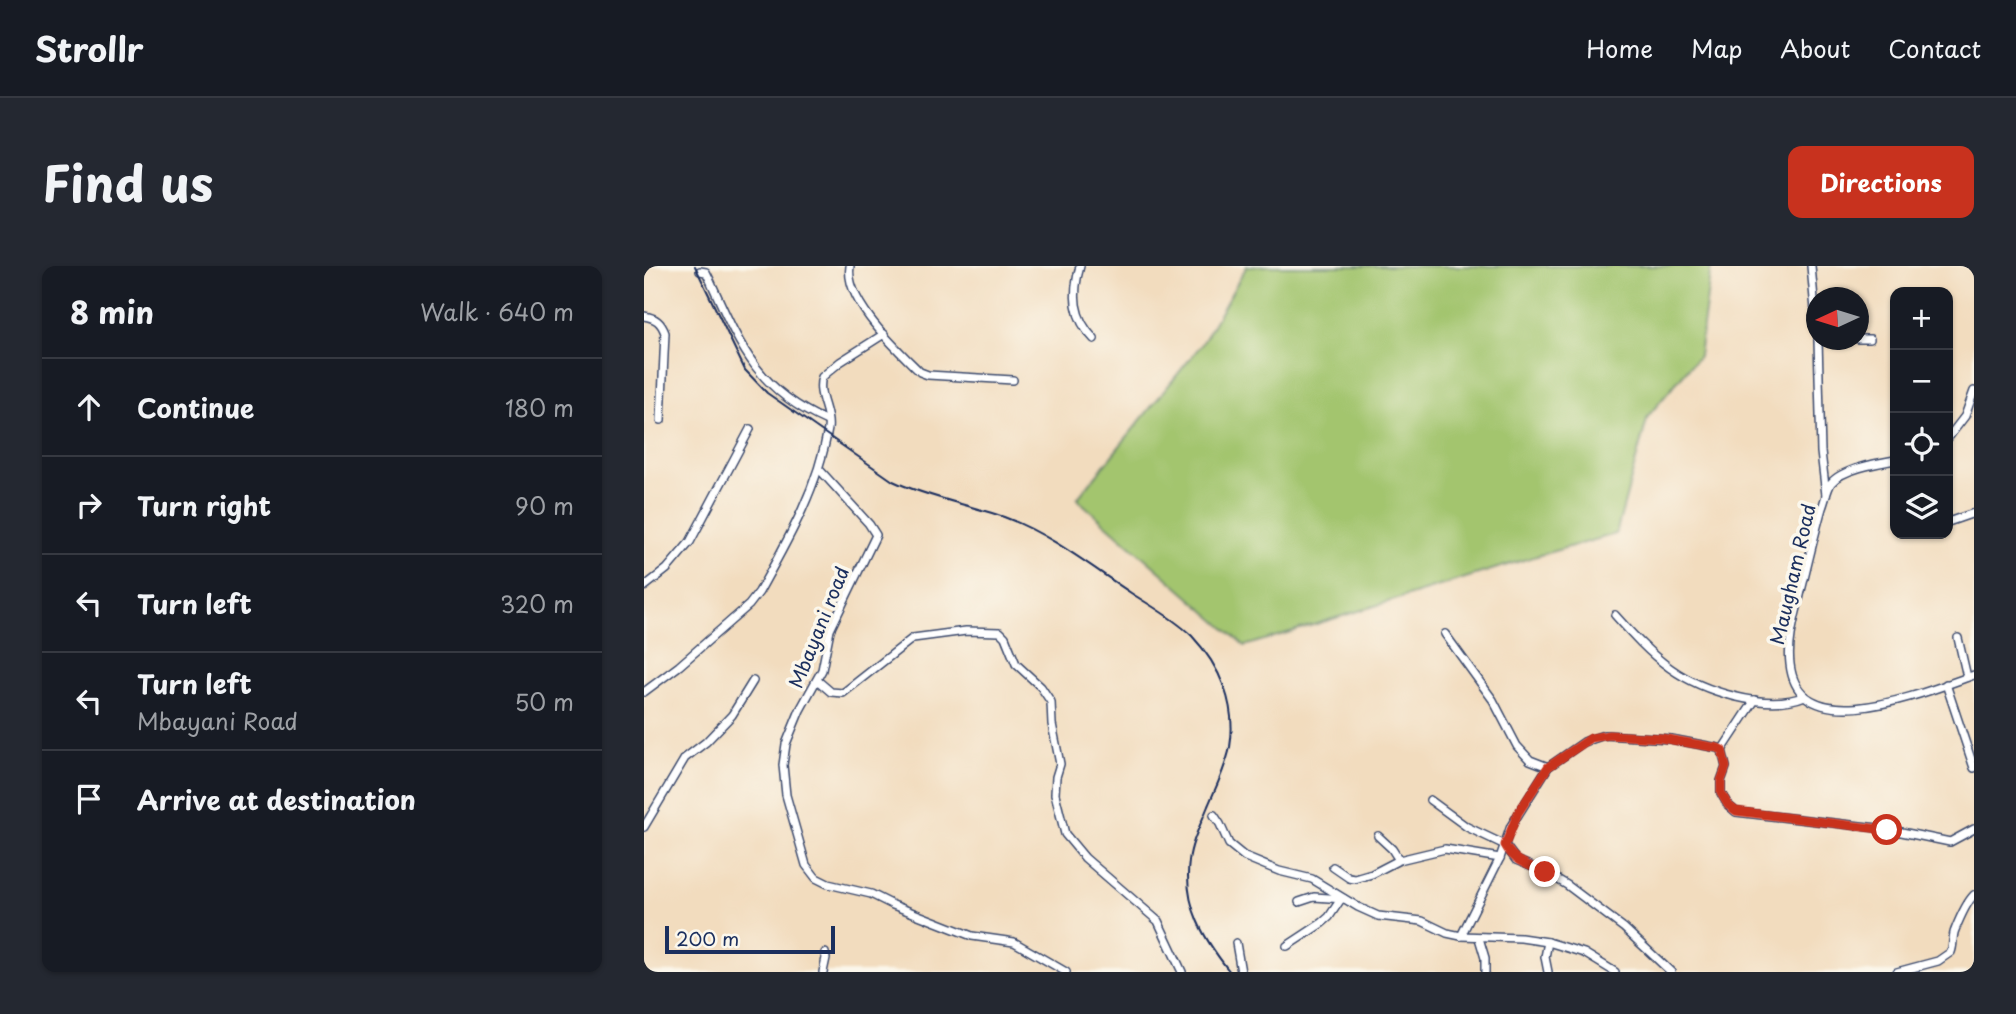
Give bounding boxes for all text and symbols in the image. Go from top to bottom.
text: Strollr [35,23,144,73]
text: Home [1586,30,1653,66]
text: Map [1691,30,1742,66]
text: About [1780,30,1850,66]
text: Contact [1888,30,1981,66]
text: Find us [42,145,213,219]
button: Directions [1788,146,1974,218]
north arrow [1806,287,1869,350]
map controls [1890,287,1953,539]
button: + [1890,287,1953,350]
text: 8 min [70,289,154,334]
text: Walk · 640 m [420,294,574,329]
button: − [1890,350,1953,413]
icon: ahead [70,388,108,426]
text: Continue [137,388,254,427]
text: 180 m [505,390,574,425]
button: locate [1890,413,1953,476]
button: layers [1890,476,1953,539]
icon: right [70,486,108,524]
text: Turn right [137,486,271,525]
text: 90 m [515,488,574,523]
street label: Maugham Road [1762,501,1822,647]
street label: Mbayani road [781,562,855,692]
icon: left [70,584,108,622]
text: Turn left [137,584,252,623]
text: 320 m [500,586,574,621]
text: Turn left [137,664,252,703]
icon: left [70,682,108,720]
text: 50 m [514,684,574,719]
text: Mbayani Road [137,703,298,738]
icon: arrive [70,780,108,818]
text: Arrive at destination [137,780,416,819]
route start [1871,814,1902,845]
route end [1529,856,1560,887]
scale bar [665,923,835,955]
text: 200 m [676,924,739,952]

